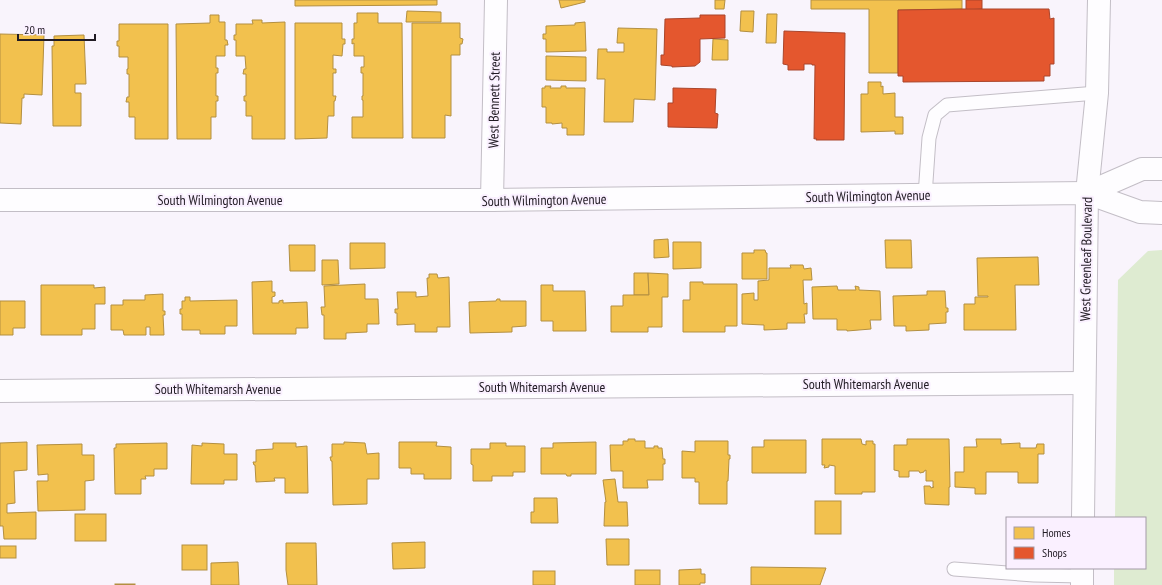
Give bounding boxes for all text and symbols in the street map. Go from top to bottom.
scale bar [18,16,95,42]
text: 20 m [24,22,45,37]
street label: West Bennett Street [484,52,504,148]
street label: South Wilmington Avenue [805,186,931,206]
street label: South Wilmington Avenue [481,190,607,210]
street label: South Wilmington Avenue [158,191,283,209]
street label: West Greenleaf Boulevard [1076,197,1096,321]
street label: South Whitemarsh Avenue [803,375,929,393]
street label: South Whitemarsh Avenue [479,378,605,396]
street label: South Whitemarsh Avenue [155,380,281,398]
legend [1006,517,1146,569]
text: Homes [1042,525,1070,540]
text: Shops [1042,545,1067,560]

